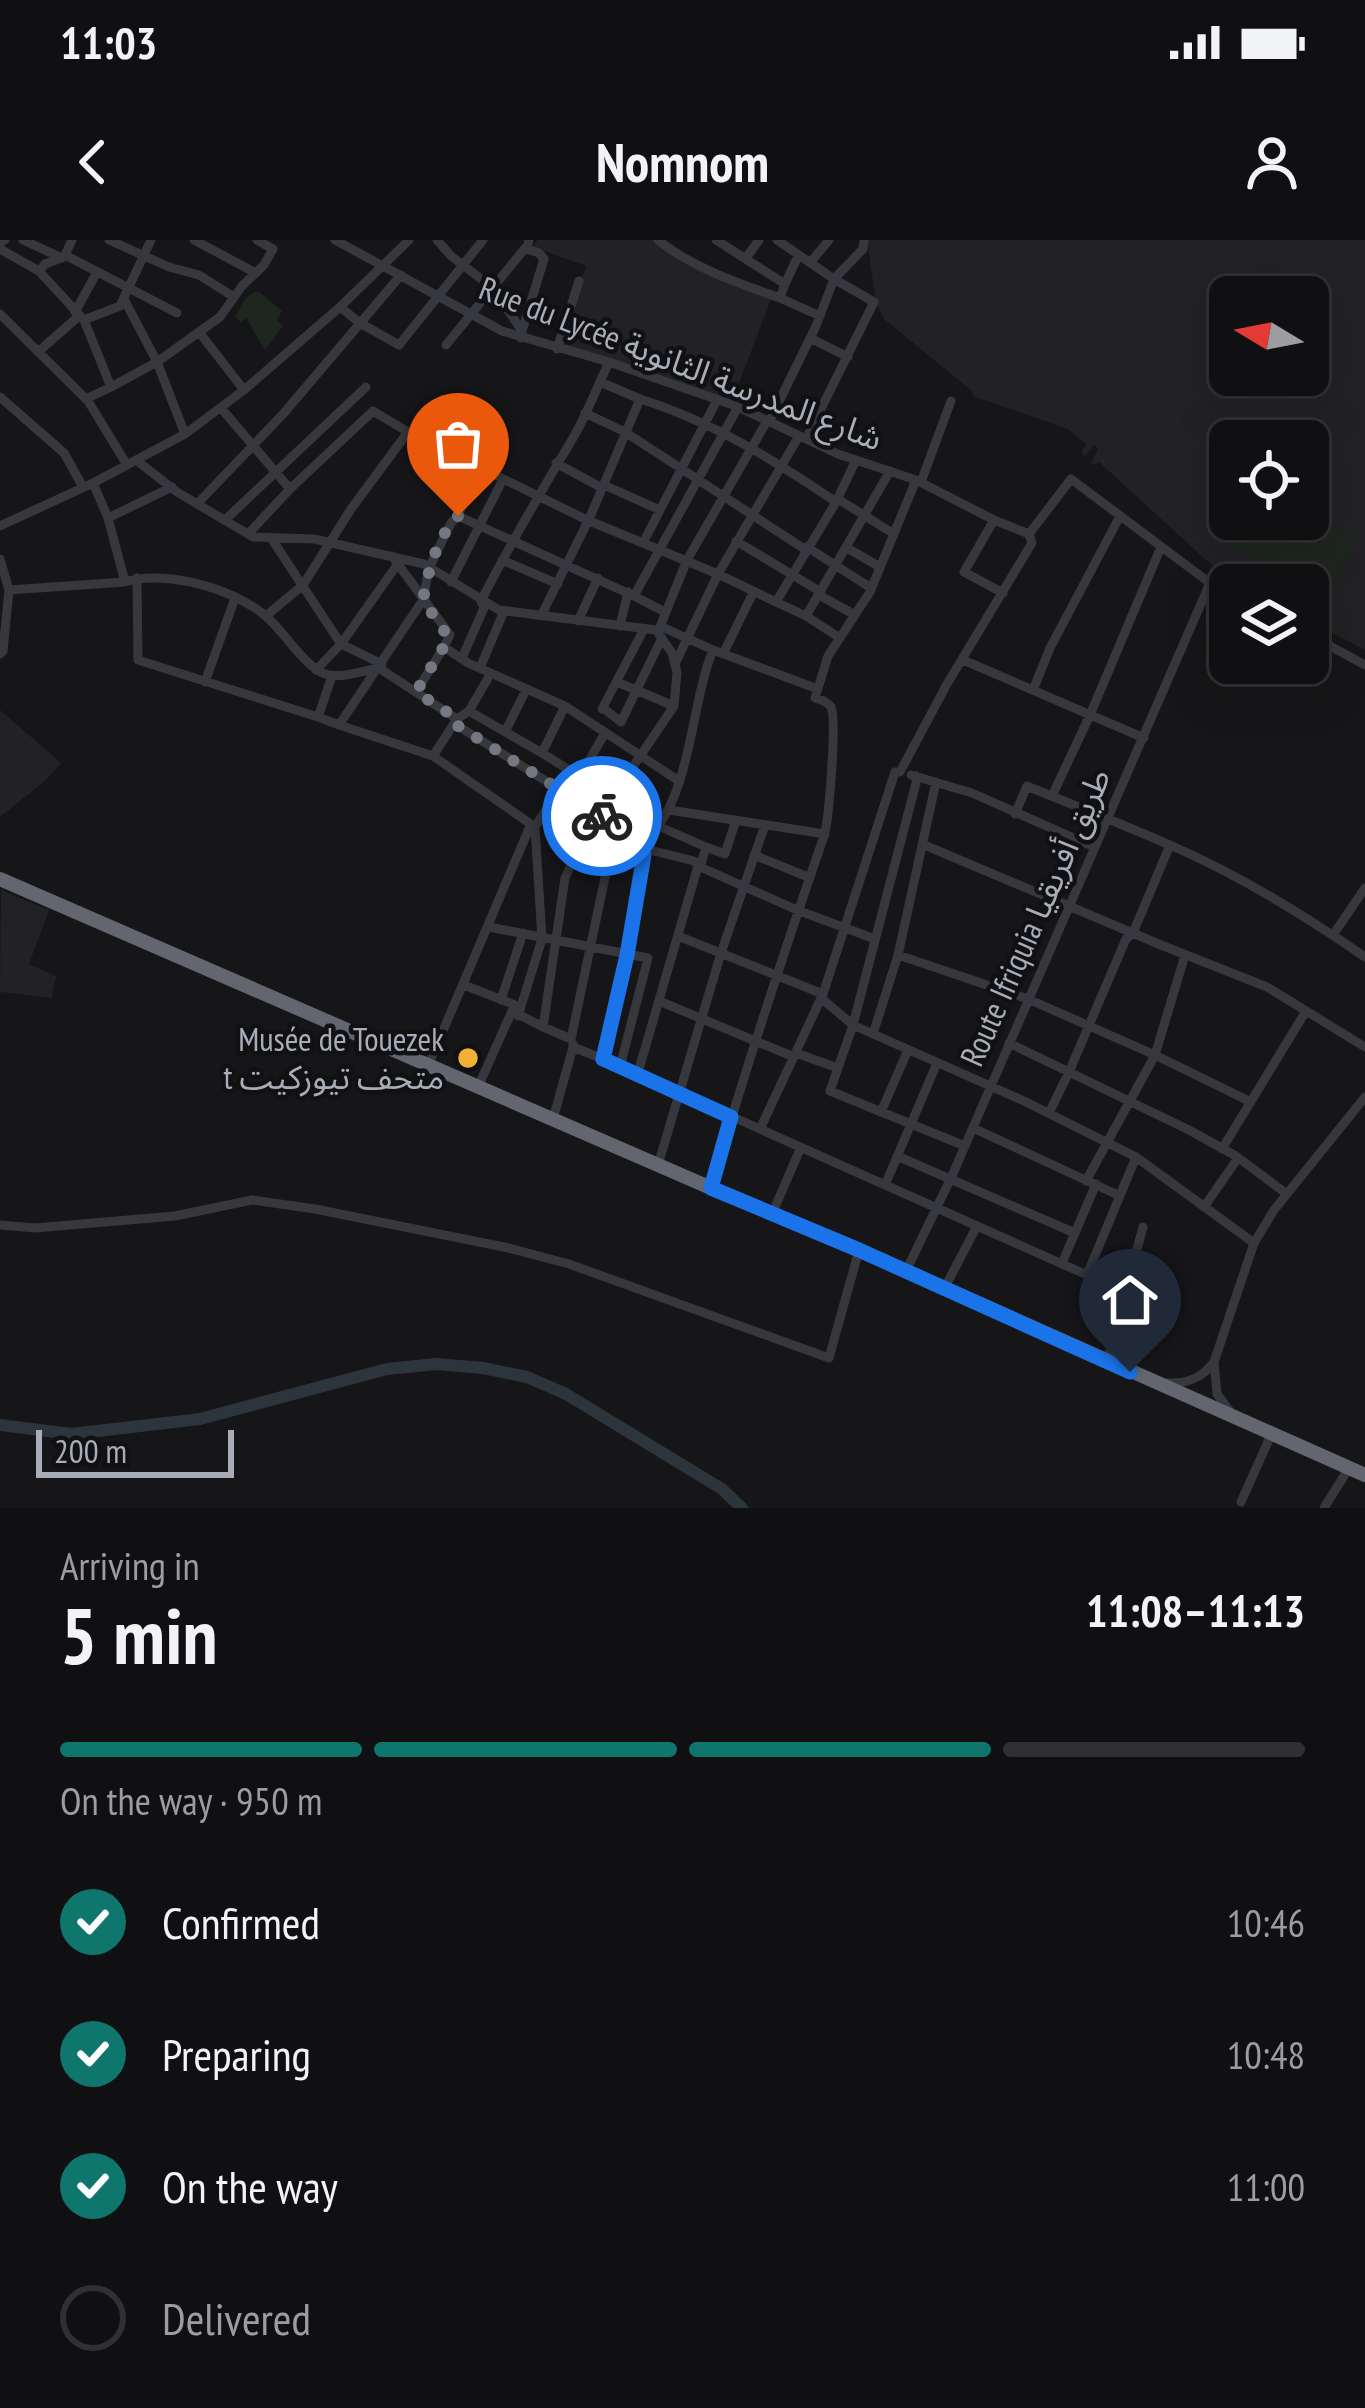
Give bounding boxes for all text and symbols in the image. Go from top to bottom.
text: 11:03 [60,13,157,71]
text: Nomnom [596,127,769,197]
icon: back [60,129,126,195]
icon: person [1239,129,1305,195]
street label: Rue du Lycée شارع المدرسة الثانوية [472,266,889,463]
north arrow [1209,276,1329,396]
map controls [1209,276,1329,684]
pin [407,393,509,516]
icon: bag [425,411,491,477]
button: locate [1209,420,1329,540]
button: layers [1209,564,1329,684]
courier [542,756,662,876]
street label: Route Ifriquia طريق أفريقيا [950,761,1120,1072]
icon: bike [569,783,635,849]
place label: Musée de Touezek t متحف تيوزكيت [224,1017,444,1098]
marker: Musée de Touezek t متحف تيوزكيت [455,1045,481,1071]
pin [1079,1249,1181,1372]
icon: home [1097,1267,1163,1333]
scale bar [36,1424,234,1477]
text: 200 m [54,1429,127,1472]
text: Arriving in [60,1540,200,1591]
text: 11:08–11:13 [1086,1581,1305,1639]
text: 5 min [60,1585,218,1686]
text: On the way · 950 m [60,1775,322,1826]
icon: check [60,1889,126,1955]
text: Confirmed [162,1893,320,1951]
text: 10:46 [1227,1897,1305,1948]
icon: check [60,2021,126,2087]
text: Preparing [162,2025,311,2083]
text: 10:48 [1227,2029,1305,2080]
icon: check [60,2153,126,2219]
text: On the way [162,2157,338,2215]
text: 11:00 [1227,2161,1305,2212]
text: Delivered [162,2289,311,2347]

